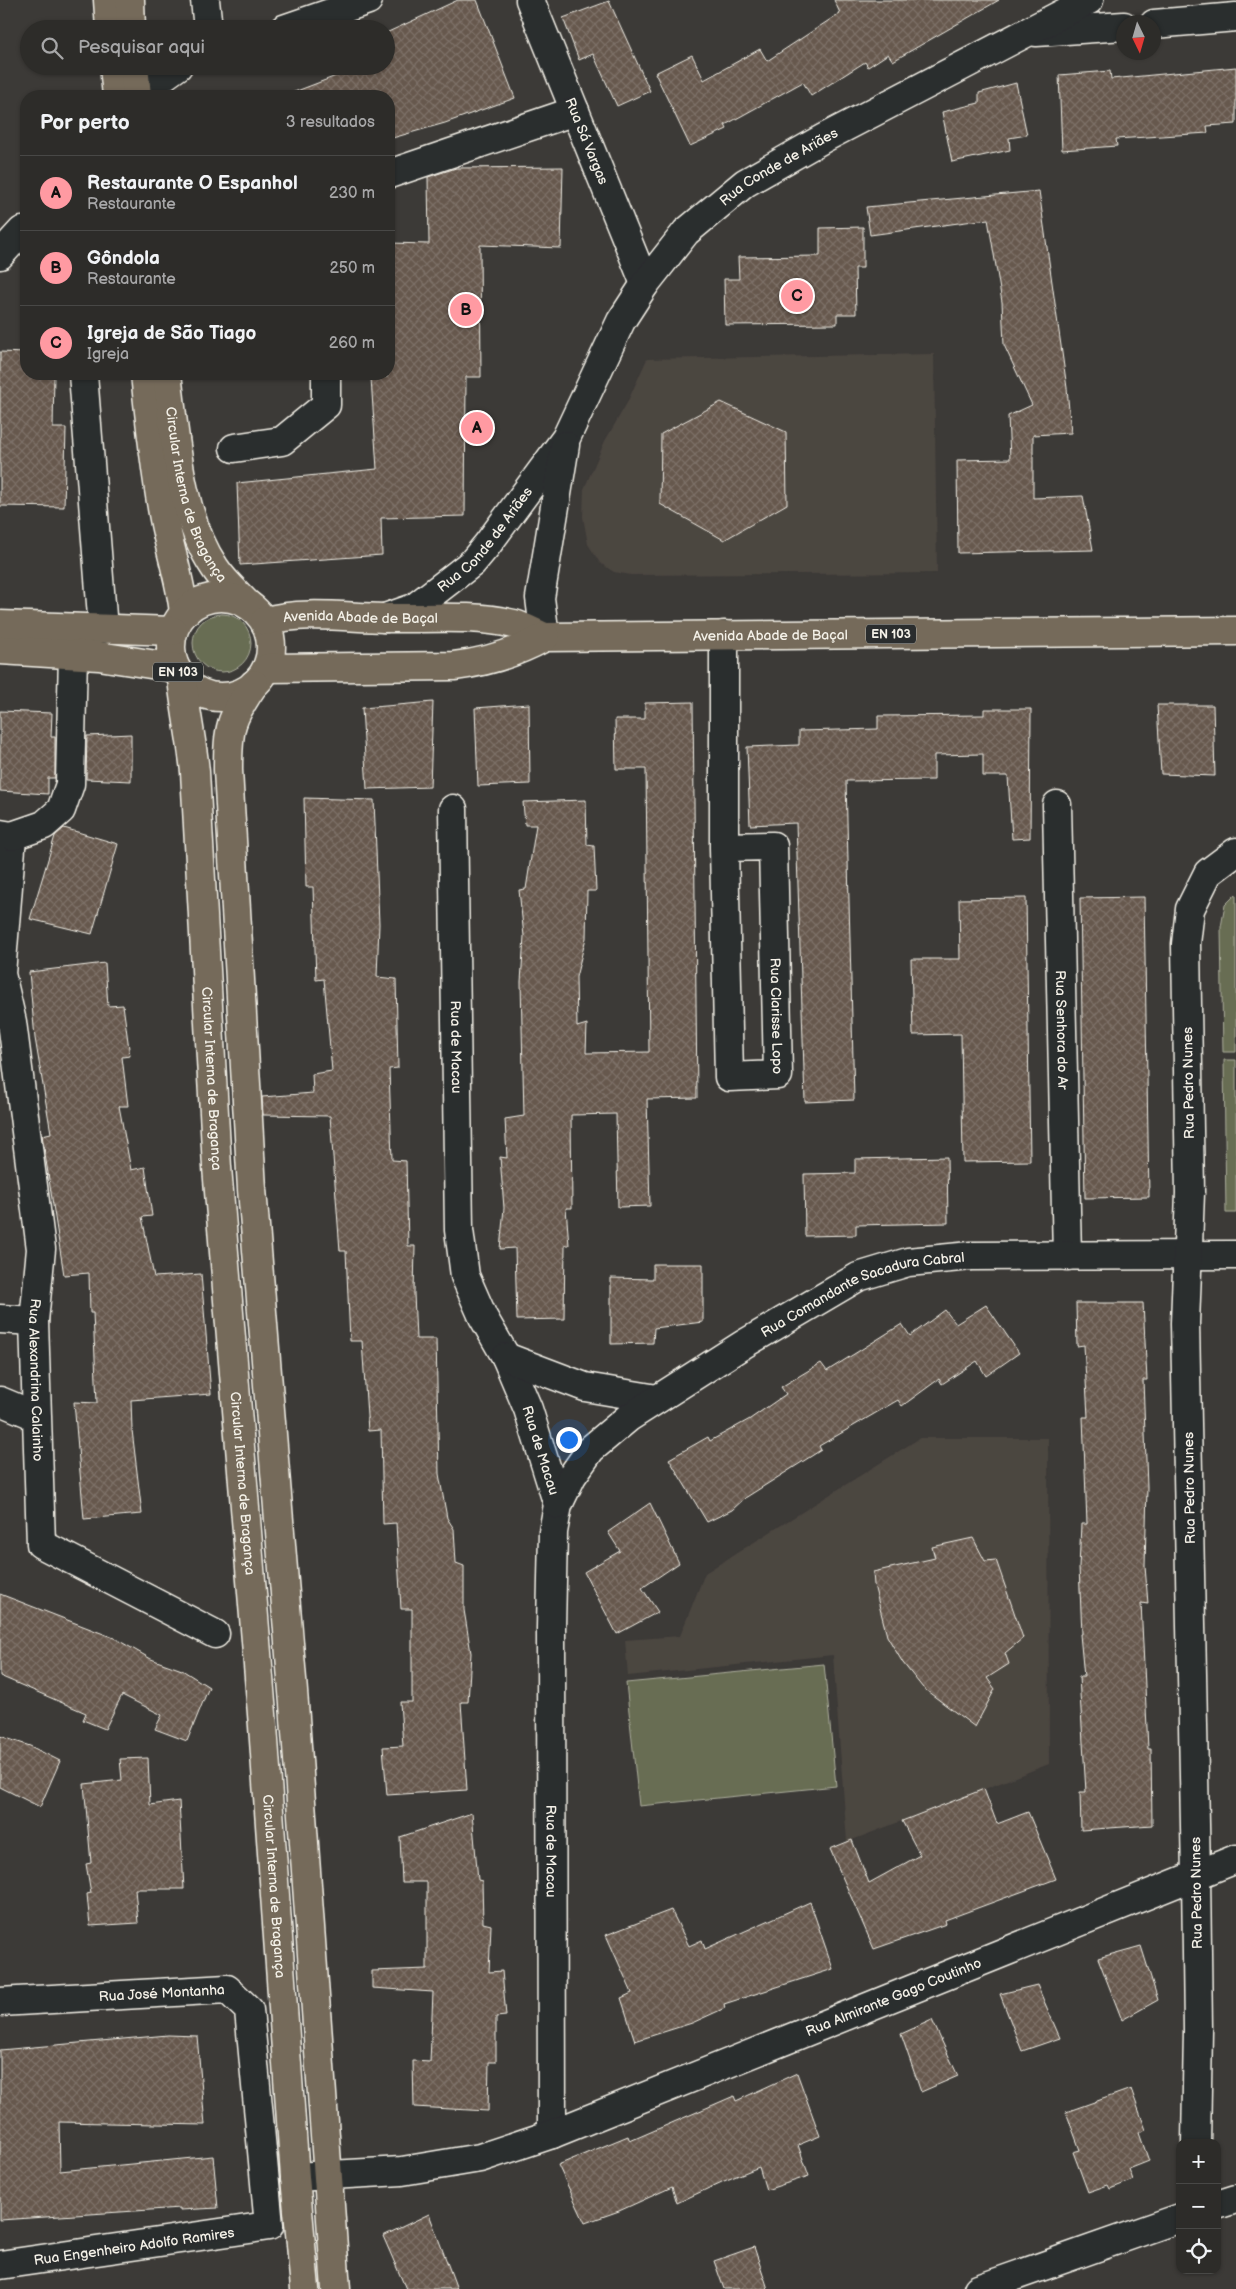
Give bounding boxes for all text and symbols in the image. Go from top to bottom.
north arrow [1116,15,1161,60]
search box [20,20,395,75]
icon: search [38,34,66,62]
text: Pesquisar aqui [78,36,205,59]
street label: Rua Sá Vargas [561,95,612,187]
text: Por perto [40,110,130,135]
text: 3 resultados [286,113,375,132]
street label: Rua Conde de Ariães [716,124,841,210]
text: Restaurante O Espanhol [87,172,298,195]
text: A [51,184,61,203]
text: 230 m [329,184,375,203]
text: Restaurante [87,195,176,214]
text: Gôndola [87,247,160,270]
text: B [50,259,62,278]
text: 250 m [329,259,375,278]
text: Restaurante [87,270,176,289]
pin: C [781,277,813,315]
pin: B [450,291,482,329]
text: Igreja de São Tiago [87,322,256,345]
text: C [50,334,62,353]
text: 260 m [329,334,375,353]
text: Igreja [87,345,129,364]
street label: Circular Interna de Bragança [162,406,230,586]
pin: A [461,409,493,447]
street label: Rua Conde de Ariães [434,484,536,596]
street label: Avenida Abade de Baçal [282,607,438,627]
road number: EN 103 [866,624,916,644]
street label: Avenida Abade de Baçal [693,626,848,645]
road number: EN 103 [153,662,203,682]
street label: Rua Clarisse Lopo [766,958,786,1074]
street label: Rua Senhora do Ar [1052,970,1071,1091]
street label: Circular Interna de Bragança [198,986,225,1171]
street label: Rua de Macau [447,1000,465,1094]
street label: Rua Pedro Nunes [1179,1027,1198,1139]
street label: Rua Comandante Sacadura Cabral [758,1249,965,1341]
street label: Rua Alexandrina Calainho [25,1298,46,1462]
street label: Circular Interna de Bragança [227,1391,259,1576]
street label: Rua de Macau [518,1404,562,1497]
your location [556,1427,582,1453]
street label: Rua Pedro Nunes [1180,1432,1199,1544]
street label: Circular Interna de Bragança [259,1794,289,1979]
street label: Rua de Macau [542,1805,560,1898]
street label: Rua Pedro Nunes [1187,1837,1206,1949]
street label: Rua Almirante Gago Coutinho [803,1954,984,2040]
street label: Rua José Montanha [98,1981,225,2005]
map controls [1176,2139,1221,2274]
button: + [1176,2139,1221,2184]
button: − [1176,2184,1221,2229]
street label: Rua Engenheiro Adolfo Ramires [33,2224,236,2269]
button: locate [1176,2229,1221,2274]

